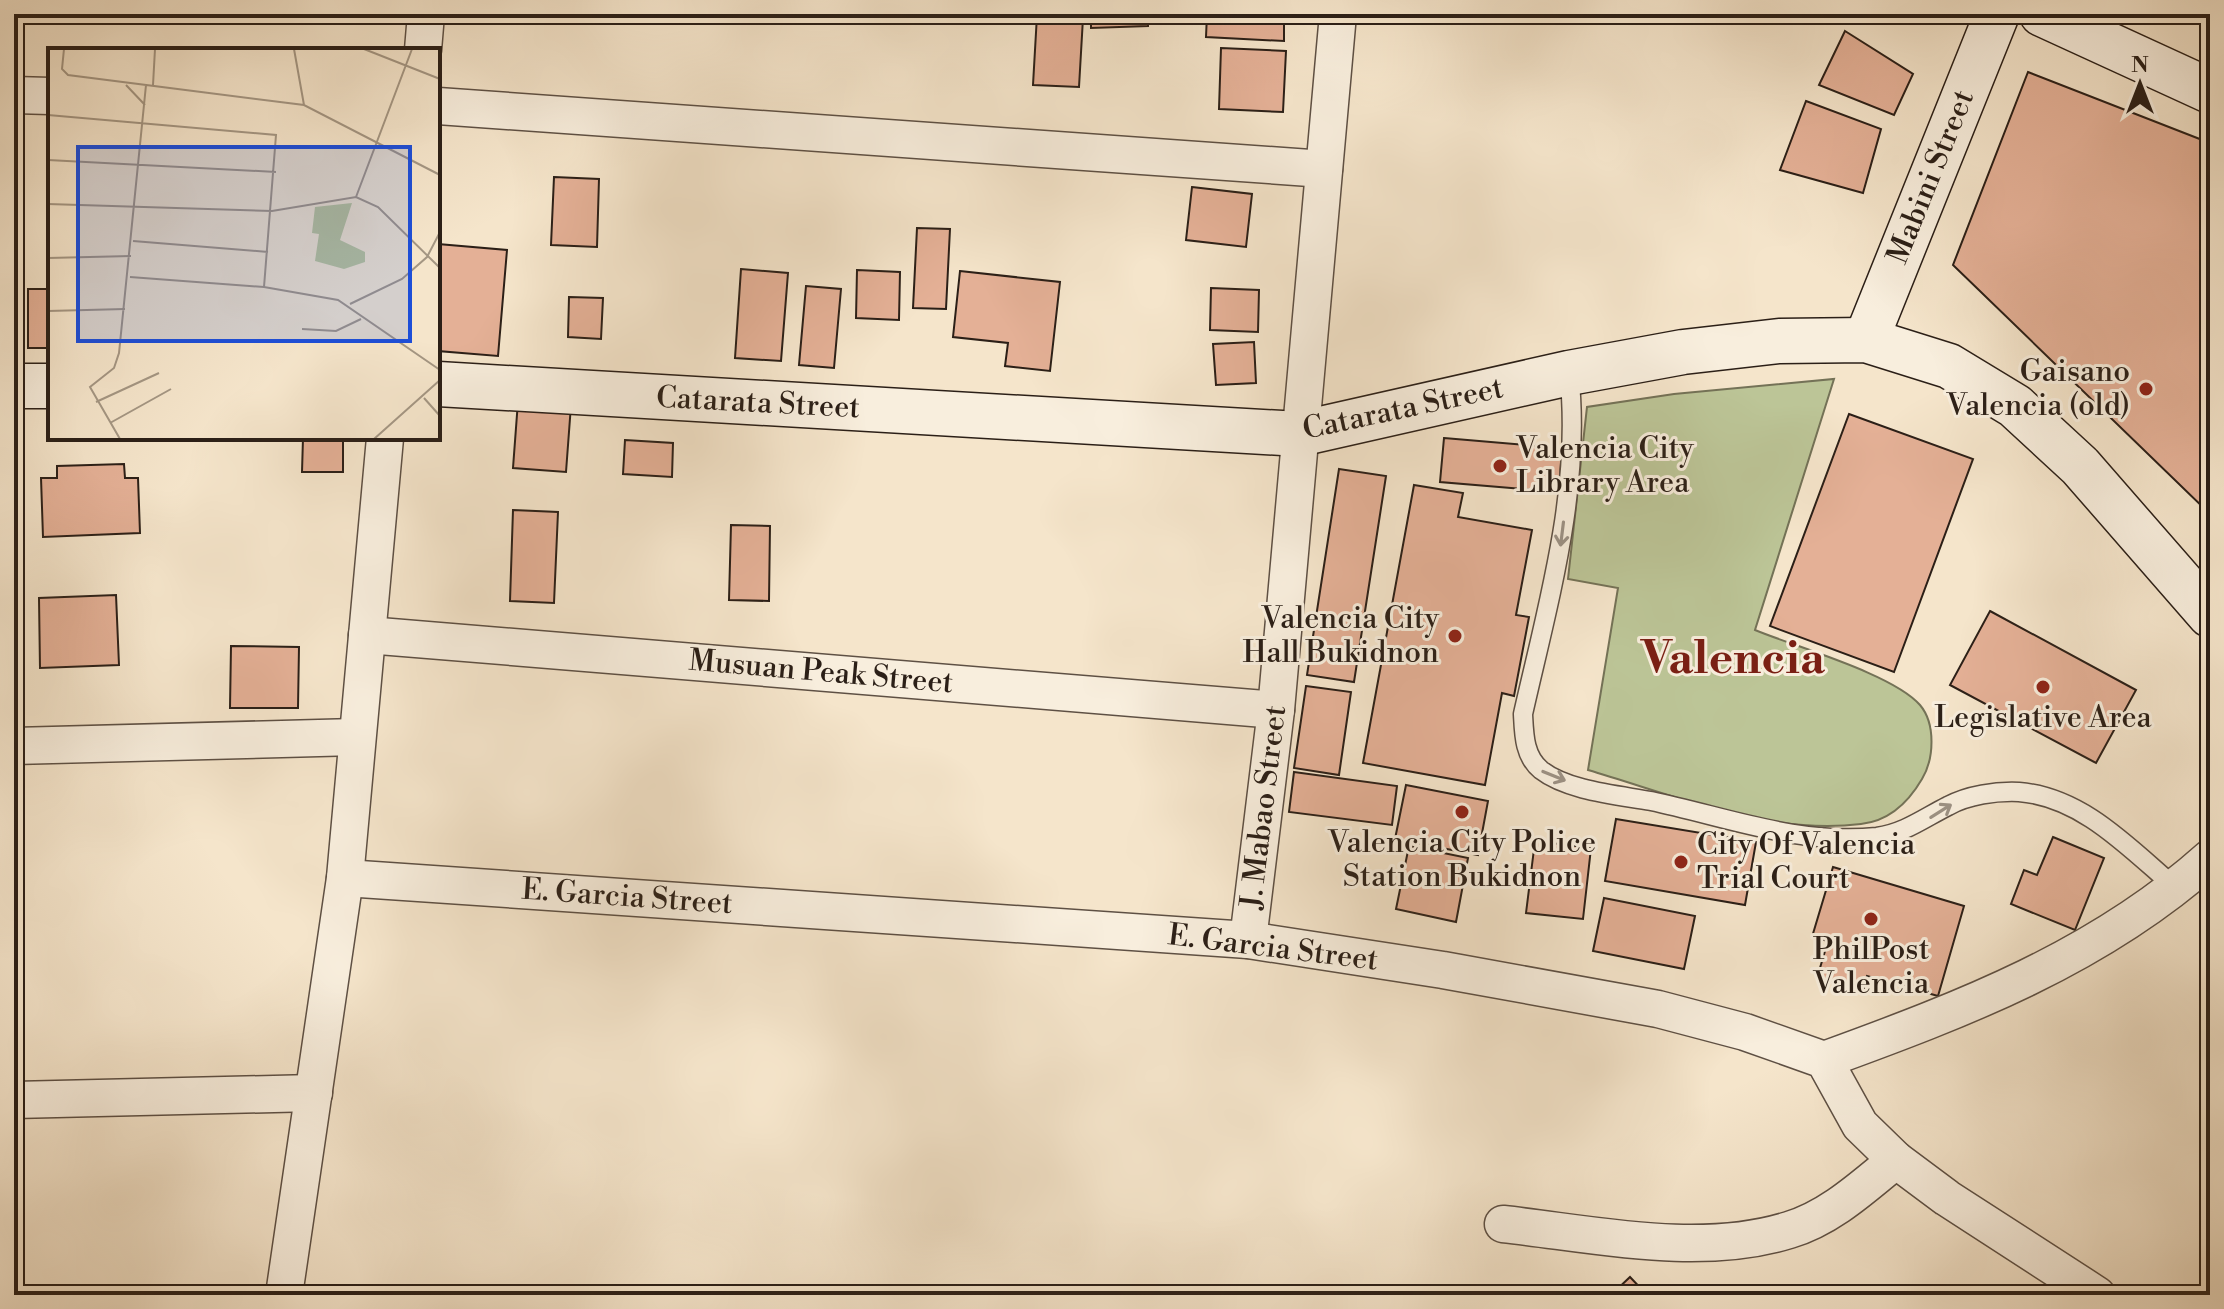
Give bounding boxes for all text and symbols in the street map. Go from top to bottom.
north arrow [2100,44,2180,124]
inset map [48,48,440,440]
text: N [2131,52,2149,79]
street label: Mabini Street [1879,84,1983,269]
place label: Gaisano Valencia (old) [1945,353,2130,425]
street label: Catarata Street [1299,369,1507,449]
street label: Catarata Street [655,379,861,427]
marker: Gaisano Valencia (old) [2137,380,2155,398]
place label: Valencia City Library Area [1515,430,1694,502]
marker: Valencia City Library Area [1491,457,1509,475]
one-way arrow [1555,520,1570,547]
place label: Valencia City Hall Bukidnon [1242,600,1439,672]
marker: Valencia City Hall Bukidnon [1446,627,1464,645]
district label: Valencia [1639,630,1826,688]
street label: Musuan Peak Street [687,642,955,703]
marker: Legislative Area [2034,678,2052,696]
place label: Legislative Area [1934,699,2153,737]
street label: J. Mabao Street [1233,703,1295,912]
one-way arrow [1542,769,1566,784]
marker: Valencia City Police Station Bukidnon [1453,803,1471,821]
one-way arrow [1929,803,1951,820]
place label: Valencia City Police Station Bukidnon [1327,824,1596,896]
place label: City Of Valencia Trial Court [1697,826,1916,898]
marker: City Of Valencia Trial Court [1672,853,1690,871]
street label: E. Garcia Street [520,871,734,923]
marker: PhilPost Valencia [1862,910,1880,928]
street label: E. Garcia Street [1166,916,1381,980]
place label: PhilPost Valencia [1812,931,1930,1003]

